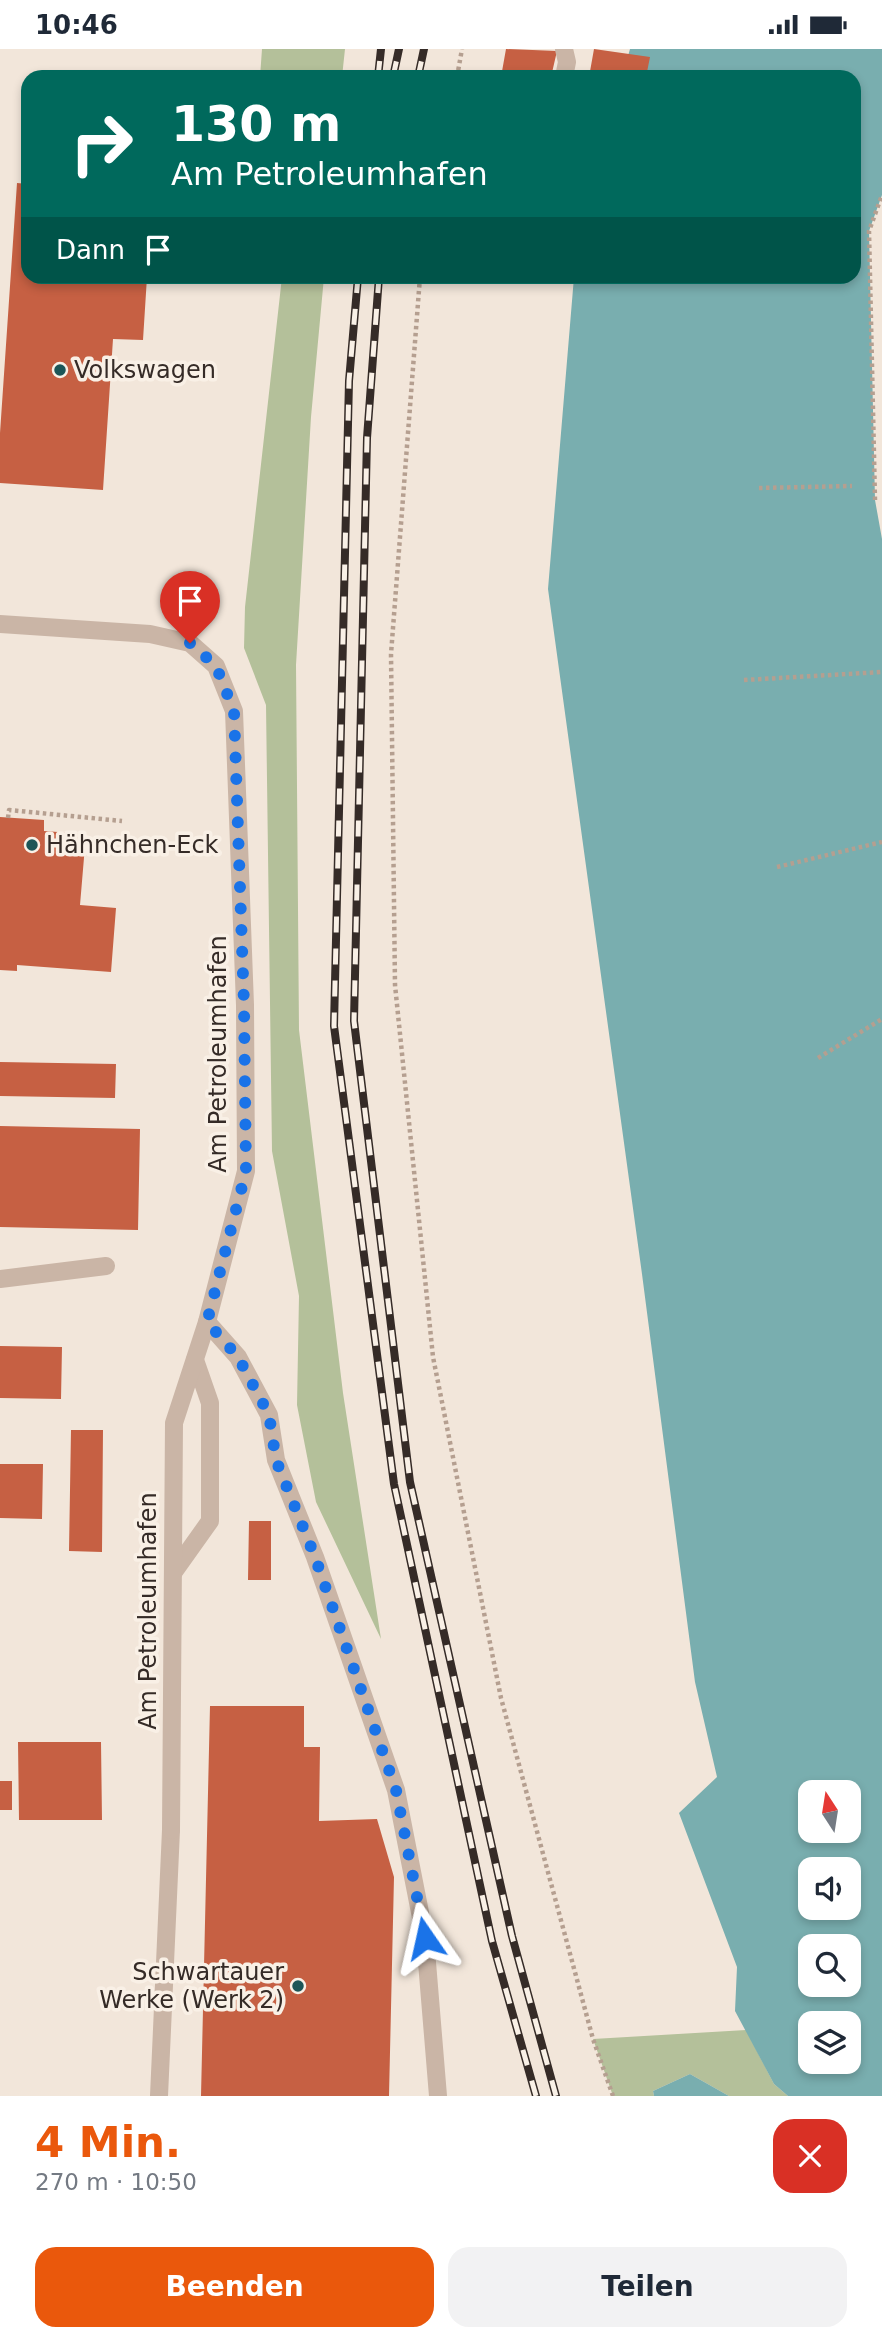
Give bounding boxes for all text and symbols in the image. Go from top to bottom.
text: 10:46 [35,10,118,40]
text: 130 m [171,96,341,153]
icon: right [56,98,147,189]
text: Am Petroleumhafen [171,155,488,193]
icon: arrive [139,231,177,269]
text: Dann [56,235,125,265]
place label: Volkswagen [74,356,216,384]
marker: Volkswagen [52,362,68,378]
pin [160,571,220,643]
icon: arrive [171,582,209,620]
place label: Hähnchen-Eck [46,831,219,859]
marker: Hähnchen-Eck [24,837,40,853]
street label: Am Petroleumhafen [204,935,232,1173]
street label: Am Petroleumhafen [134,1492,162,1730]
north arrow [798,1780,861,1843]
map controls [798,1780,861,2074]
button: sound [798,1857,861,1920]
position arrow [388,1901,462,1975]
button: search [798,1934,861,1997]
place label: Schwartauer Werke (Werk 2) [99,1958,284,2014]
marker: Schwartauer Werke (Werk 2) [290,1978,306,1994]
button: layers [798,2011,861,2074]
text: 4 Min. [35,2118,181,2167]
button: close [773,2119,847,2193]
text: 270 m · 10:50 [35,2169,197,2195]
button: Beenden [35,2247,434,2327]
button: Teilen [448,2247,847,2327]

